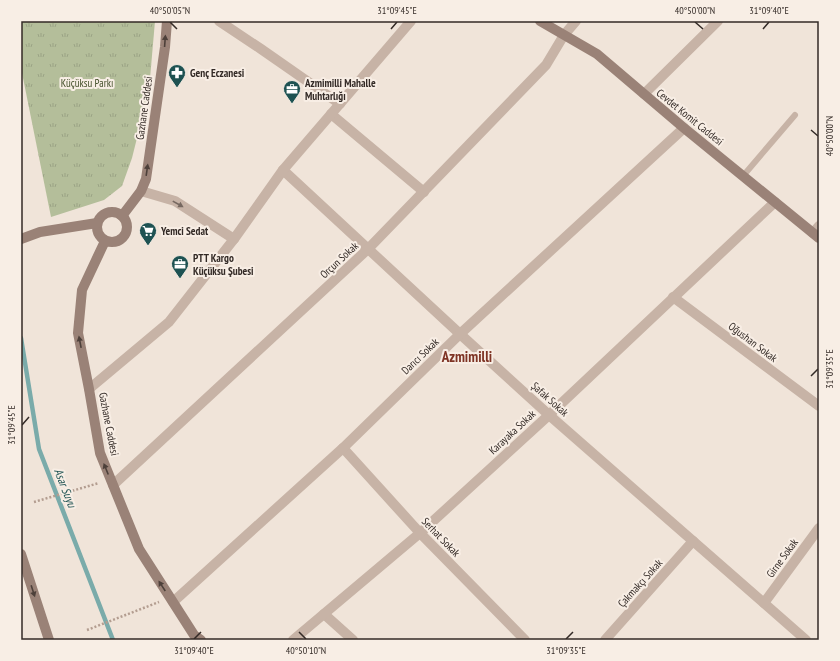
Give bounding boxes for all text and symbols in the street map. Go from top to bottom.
text: 40°50'05"N [150,4,190,17]
text: 31°09'45"E [377,4,417,17]
text: 40°50'00"N [675,4,715,17]
text: 31°09'40"E [749,4,789,17]
one-way arrow [162,35,169,47]
pharmacy icon: Genç Eczanesi [167,63,187,88]
place label: Genç Eczanesi [190,66,245,80]
street label: Gazhane Caddesi [133,75,155,141]
park label: Küçüksu Parkı [61,76,113,90]
place label: Azmimilli Mahalle Muhtarlığı [304,76,376,103]
office icon: Azmimilli Mahalle Muhtarlığı [282,79,302,104]
street label: Cevdet Komit Caddesi [654,86,726,148]
text: 40°50'00"N [823,116,836,156]
one-way arrow [144,164,150,176]
one-way arrow [172,200,184,207]
supermarket icon: Yemci Sedat [138,221,158,246]
place label: Yemci Sedat [160,224,209,238]
street label: Orçun Sokak [317,238,362,281]
place label: PTT Kargo Küçüksu Şubesi [193,251,254,278]
office icon: PTT Kargo Küçüksu Şubesi [170,254,190,279]
street label: Oğushan Sokak [726,319,781,366]
street label: Darıcı Sokak [398,334,442,377]
one-way arrow [77,336,83,348]
district label: Azmimilli [441,347,492,366]
text: 31°09'35"E [823,349,836,389]
street label: Şafak Sokak [529,379,572,420]
street label: Gazhane Caddesi [96,391,122,457]
text: 31°09'45"E [5,405,18,445]
street label: Karayaka Sokak [486,406,539,457]
one-way arrow [103,462,109,474]
water label: Asar Suyu [51,466,80,510]
street label: Serhat Sokak [419,514,464,560]
street label: Girne Sokak [763,535,801,580]
street label: Çakmakçı Sokak [615,555,666,610]
one-way arrow [159,580,166,592]
one-way arrow [30,585,36,597]
text: 31°09'40"E [174,644,214,657]
text: 40°50'10"N [286,644,326,657]
text: 31°09'35"E [546,644,586,657]

